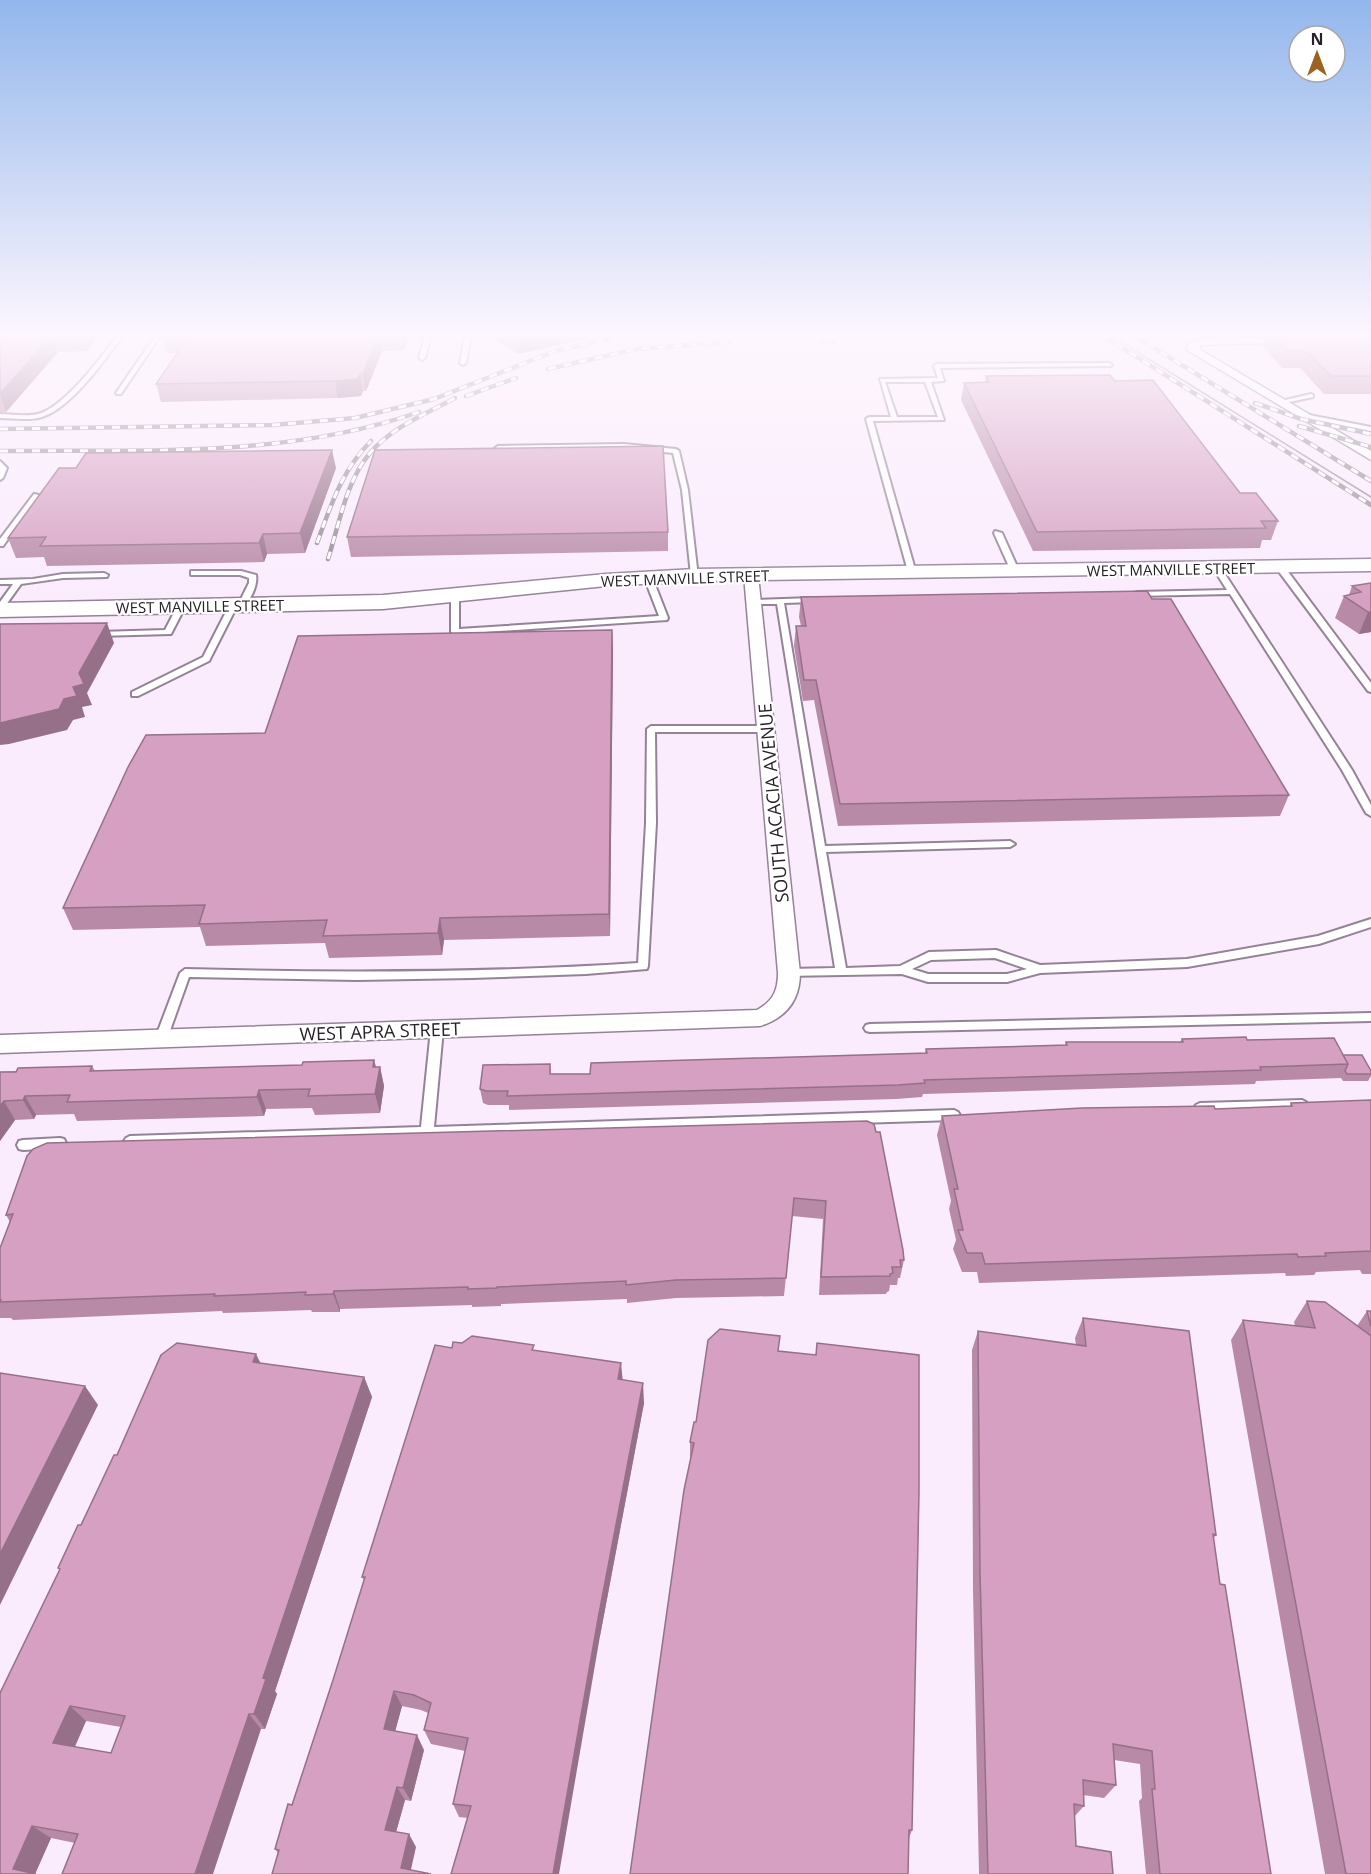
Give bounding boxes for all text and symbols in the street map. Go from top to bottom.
north arrow [1287,24,1347,84]
text: N [1310,28,1324,50]
street label: WEST MANVILLE STREET [1087,558,1256,580]
street label: WEST MANVILLE STREET [600,565,770,591]
street label: WEST MANVILLE STREET [116,595,285,617]
street label: SOUTH ACACIA AVENUE [752,702,794,904]
street label: WEST APRA STREET [299,1016,461,1046]

